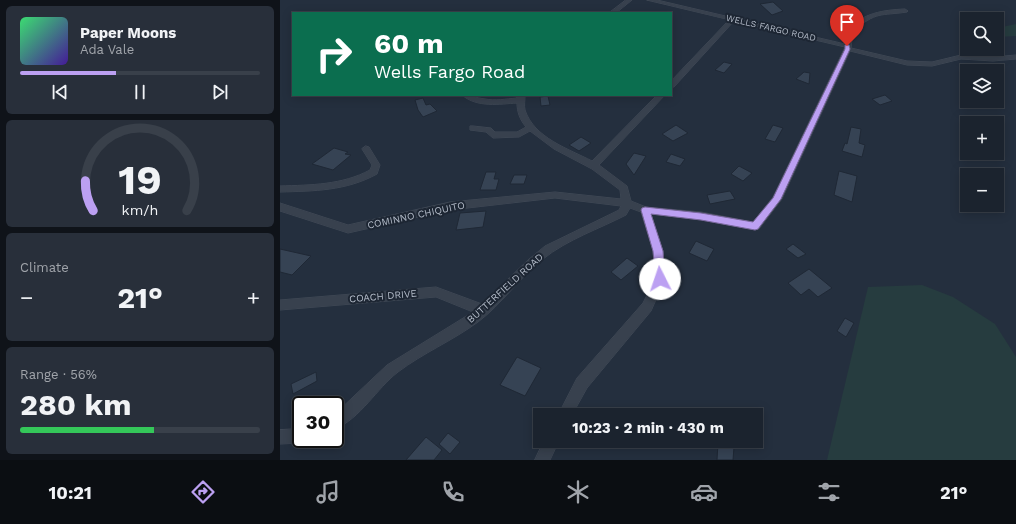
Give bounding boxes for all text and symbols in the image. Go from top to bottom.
pin [830,5,864,46]
icon: arrive [836,11,858,33]
map controls [960,12,1004,212]
button: search [960,12,1004,56]
street label: WELLS FARGO ROAD [725,13,817,43]
text: Paper Moons [80,24,176,42]
text: 60 m [374,27,444,60]
icon: right [308,28,360,80]
text: Ada Vale [80,42,134,57]
text: Wells Fargo Road [374,61,525,82]
button: layers [960,64,1004,108]
icon: previous [49,81,71,103]
icon: pause [129,81,151,103]
icon: next [209,81,231,103]
button: + [960,116,1004,160]
text: 19 [118,155,162,204]
button: − [960,168,1004,212]
street label: COMINNO CHIQUITO [366,199,466,231]
text: km/h [122,202,158,218]
street label: BUTTERFIELD ROAD [465,251,545,325]
position arrow [639,258,681,300]
text: Climate [20,260,69,275]
text: 21° [117,280,163,315]
text: − [20,285,33,310]
text: + [247,285,260,310]
street label: COACH DRIVE [349,288,417,304]
text: Range · 56% [20,367,97,382]
text: 280 km [20,387,131,422]
speed limit sign: 30 [292,396,344,448]
text: 10:23 · 2 min · 430 m [572,419,724,437]
icon: directions [189,478,217,506]
icon: music [314,478,342,506]
icon: phone [439,478,467,506]
icon: climate [564,478,592,506]
icon: car [690,478,718,506]
icon: filters [815,478,843,506]
text: 10:21 [49,482,92,503]
text: 21° [940,482,967,503]

